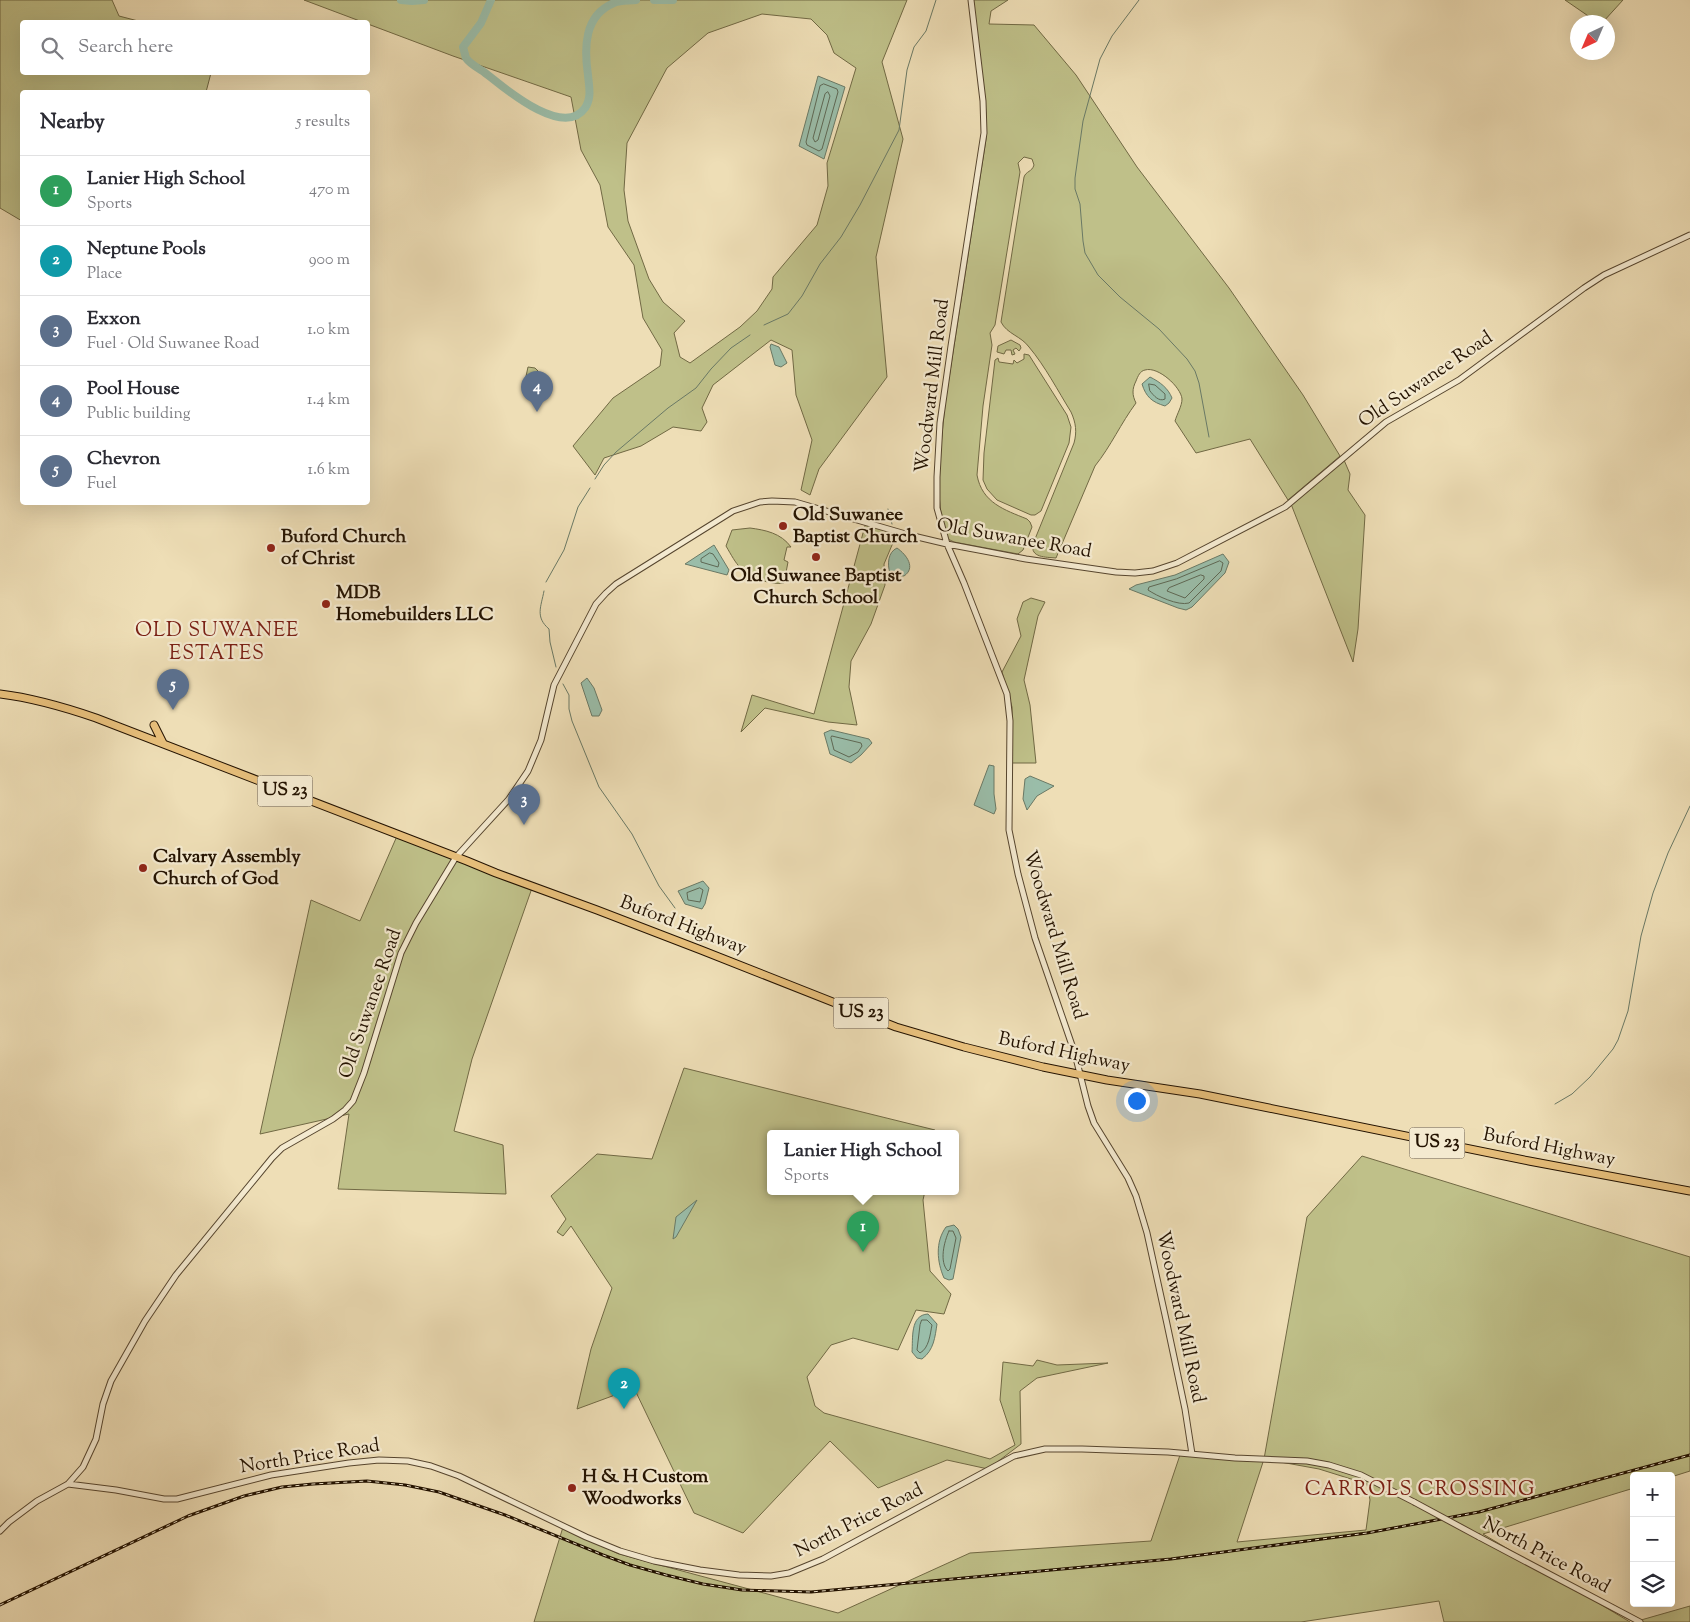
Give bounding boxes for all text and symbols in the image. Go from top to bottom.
north arrow [1570,15,1615,60]
search box [20,20,370,75]
icon: search [38,34,66,62]
text: Search here [78,34,173,61]
text: Nearby [40,108,105,138]
text: 5 results [296,111,350,134]
text: Lanier High School [87,166,245,193]
text: 1 [53,179,59,202]
text: 470 m [309,179,350,202]
text: Sports [87,193,132,216]
text: Neptune Pools [87,236,206,263]
text: 2 [52,249,60,272]
text: 900 m [309,249,350,272]
text: Place [87,263,122,286]
street label: Woodward Mill Road [909,297,957,475]
text: Exxon [87,306,141,333]
text: 3 [53,319,59,342]
text: 1.0 km [307,319,350,342]
street label: Old Suwanee Road [1353,325,1499,435]
text: Fuel · Old Suwanee Road [87,333,260,356]
pin: 4 [521,371,553,412]
text: Pool House [87,376,180,403]
text: 4 [52,389,60,412]
text: 1.4 km [307,389,350,412]
text: Public building [87,403,191,426]
text: Chevron [87,446,161,473]
text: 5 [53,459,59,482]
text: 1.6 km [308,459,350,482]
text: Fuel [87,473,117,496]
place label: Old Suwanee Baptist Church [793,502,919,551]
street label: Old Suwanee Road [934,512,1094,566]
marker: Old Suwanee Baptist Church [777,520,789,532]
place label: Buford Church of Christ [281,524,407,573]
marker: Buford Church of Christ [265,542,277,554]
marker: Old Suwanee Baptist Church School [810,551,822,563]
place label: Old Suwanee Baptist Church School [731,563,902,612]
place label: MDB Homebuilders LLC [336,580,494,629]
marker: MDB Homebuilders LLC [320,598,332,610]
district label: OLD SUWANEE ESTATES [135,617,299,669]
pin: 5 [157,669,189,710]
road number: US 23 [258,776,312,806]
pin: 3 [508,784,540,825]
place label: Calvary Assembly Church of God [153,844,301,893]
street label: Woodward Mill Road [1015,847,1093,1023]
marker: Calvary Assembly Church of God [137,862,149,874]
street label: Buford Highway [616,889,751,963]
street label: Old Suwanee Road [333,925,409,1083]
road number: US 23 [834,998,888,1028]
street label: Buford Highway [996,1026,1133,1080]
your location [1124,1088,1150,1114]
street label: Buford Highway [1481,1122,1618,1174]
road number: US 23 [1410,1128,1464,1158]
popup [767,1130,959,1195]
text: Lanier High School [784,1138,942,1165]
text: Sports [784,1165,829,1188]
pin: 1 [847,1211,879,1252]
street label: Woodward Mill Road [1149,1228,1211,1406]
pin: 2 [608,1368,640,1409]
street label: North Price Road [238,1433,382,1481]
place label: H & H Custom Woodworks [582,1464,709,1513]
map controls [1630,1472,1675,1607]
button: + [1630,1472,1675,1517]
district label: CARROLS CROSSING [1305,1476,1535,1505]
street label: North Price Road [790,1477,928,1565]
marker: H & H Custom Woodworks [566,1482,578,1494]
street label: North Price Road [1477,1511,1615,1601]
button: − [1630,1517,1675,1562]
button: layers [1630,1562,1675,1607]

